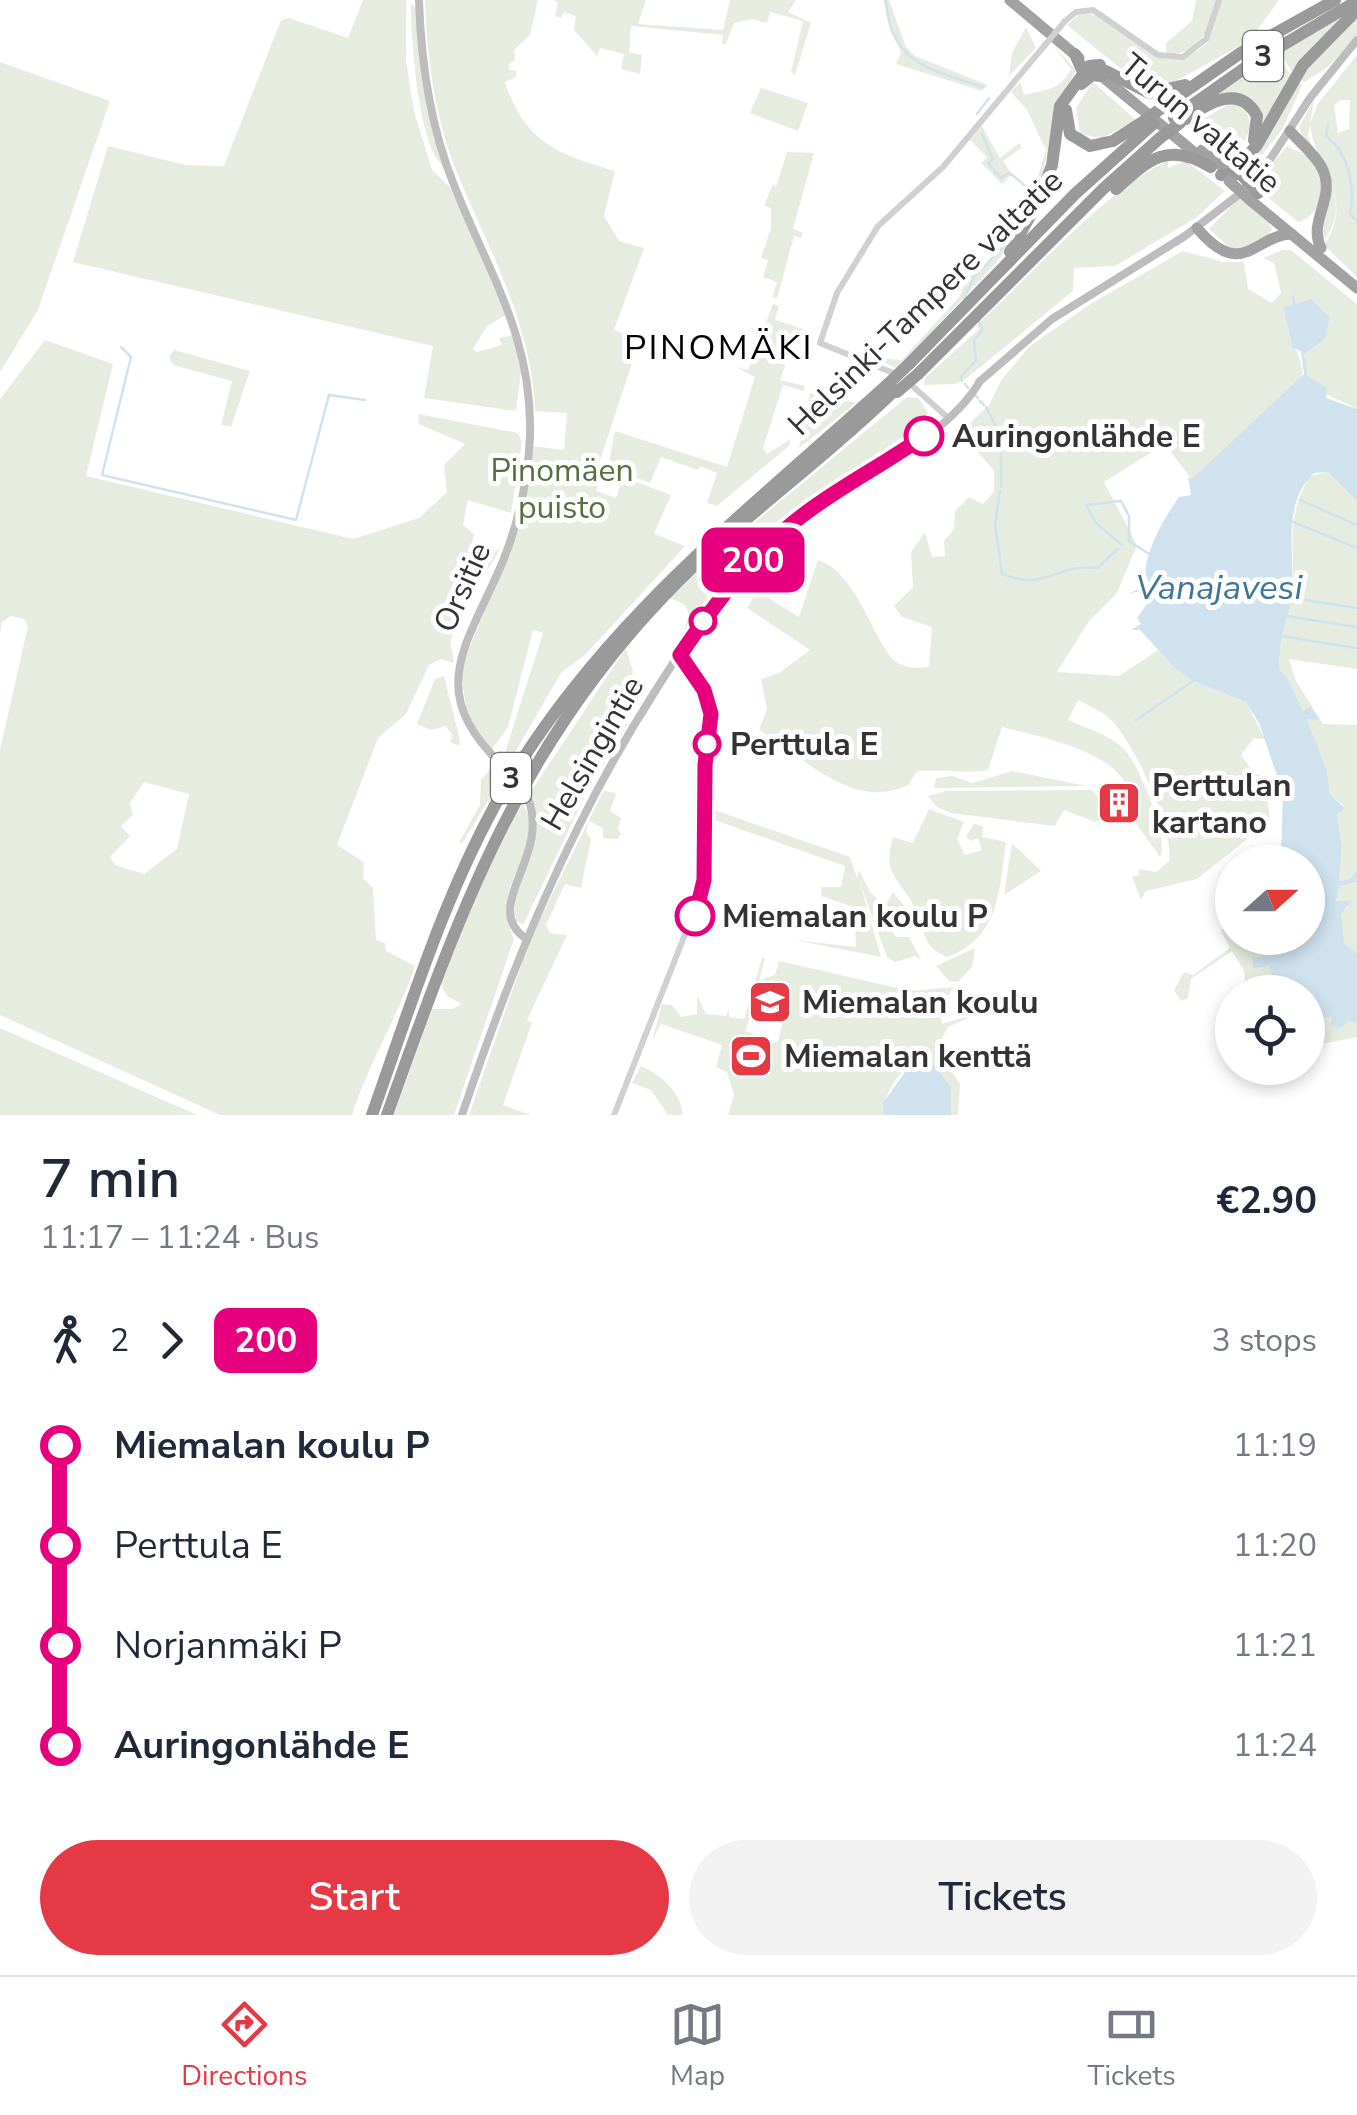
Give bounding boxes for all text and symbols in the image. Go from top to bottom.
road number: 3 [1243,31,1283,81]
street label: Turun valtatie [1111,44,1290,203]
street label: Helsinki-Tampere valtatie [779,160,1072,445]
district label: PINOMÄKI [624,324,814,371]
place label: Auringonlähde E [952,415,1201,458]
marker: Auringonlähde E [905,417,943,455]
park label: Pinomäen puisto [490,449,634,529]
line badge: 200 [696,528,810,592]
street label: Orsitie [424,535,501,639]
text: 200 [721,537,785,584]
water label: Vanajavesi [1135,564,1303,611]
unlabelled marker [690,608,716,634]
street label: Helsingintie [531,668,654,838]
place label: Perttula E [730,723,879,766]
marker: Perttula E [694,731,720,757]
road number: 3 [491,753,531,803]
place label: Perttulan kartano [1152,764,1292,844]
building icon: Perttulan kartano [1096,780,1142,826]
north arrow [1215,845,1325,955]
map controls [1215,845,1325,1085]
place label: Miemalan koulu P [722,895,988,938]
marker: Miemalan koulu P [676,897,714,935]
button: locate [1215,975,1325,1085]
school or university icon: Miemalan koulu [747,979,793,1025]
place label: Miemalan koulu [802,981,1038,1024]
sports icon: Miemalan kenttä [728,1033,774,1079]
place label: Miemalan kenttä [784,1035,1032,1078]
text: 7 min [40,1141,180,1216]
text: €2.90 [1216,1175,1317,1226]
text: 11:17 – 11:24 · Bus [40,1216,319,1259]
icon: walk [40,1313,95,1368]
icon: forward [144,1313,199,1368]
text: 200 [234,1317,297,1364]
text: 2 [110,1319,129,1362]
text: 3 stops [1211,1319,1317,1362]
text: Miemalan koulu P [114,1420,430,1471]
text: 11:19 [1233,1424,1317,1467]
text: Perttula E [114,1520,283,1571]
text: 11:20 [1233,1524,1317,1567]
text: Norjanmäki P [114,1620,342,1671]
text: 11:21 [1233,1624,1317,1667]
text: Auringonlähde E [114,1720,410,1771]
text: 11:24 [1233,1724,1317,1767]
button: Start [40,1840,669,1955]
button: Tickets [689,1840,1317,1955]
tab: Directions [181,1997,307,2095]
tab: Map [670,1997,725,2095]
tab: Tickets [1088,1997,1176,2095]

